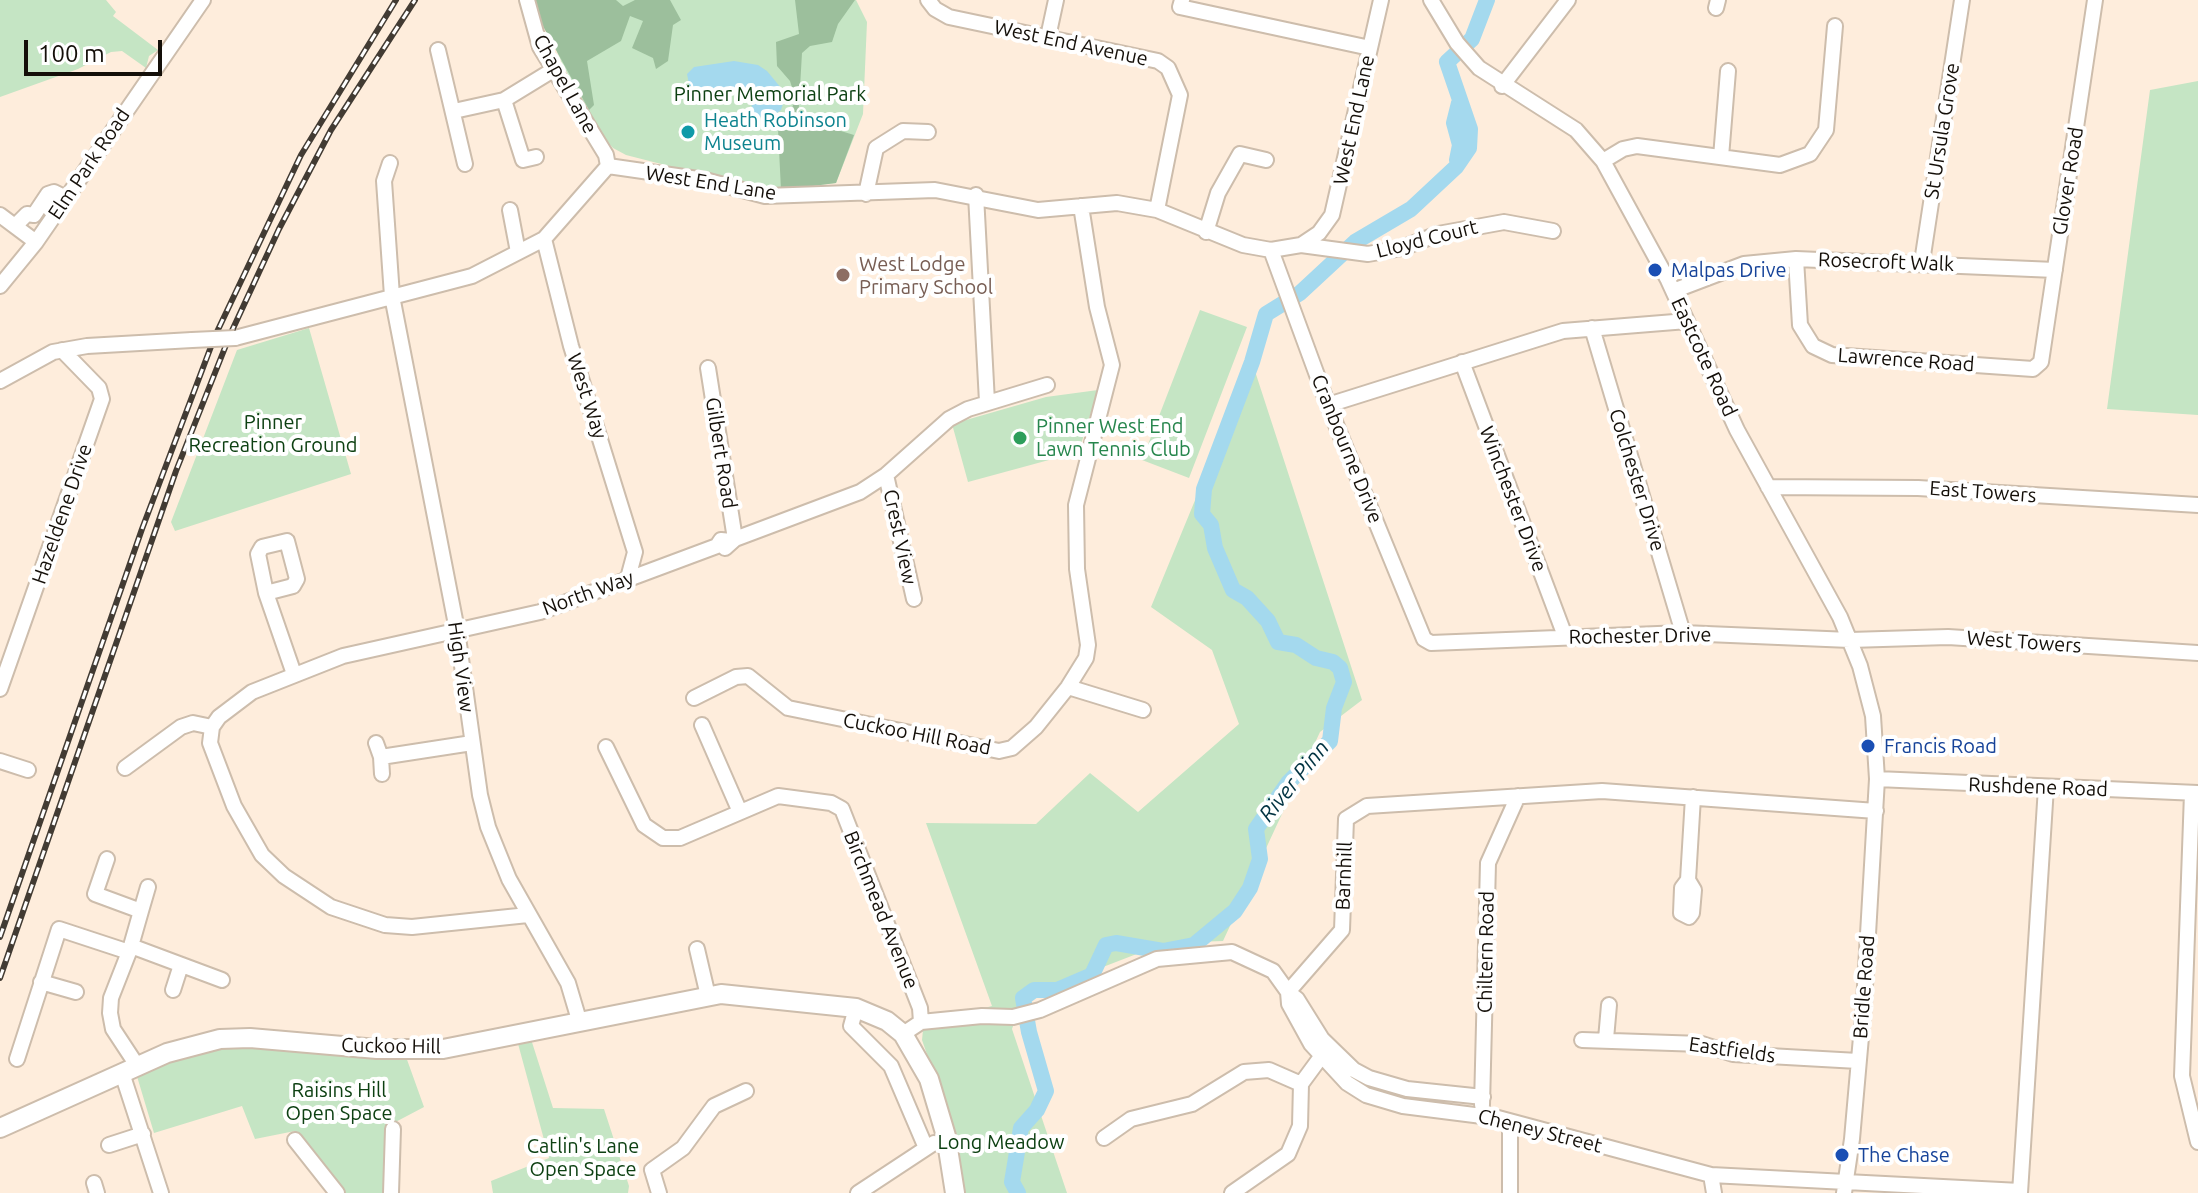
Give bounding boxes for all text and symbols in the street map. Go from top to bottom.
street label: West End Avenue [992,15,1150,71]
scale bar [28,24,166,74]
street label: Chapel Lane [528,30,602,138]
text: 100 m [38,40,105,67]
street label: West End Lane [1329,53,1379,187]
street label: St Ursula Grove [1919,61,1965,201]
park label: Pinner Memorial Park [674,82,866,106]
street label: Elm Park Road [43,104,135,224]
place label: Heath Robinson Museum [704,108,847,155]
marker: Heath Robinson Museum [679,123,697,141]
street label: Glover Road [2048,125,2088,237]
street label: West End Lane [644,161,778,205]
street label: Lloyd Court [1374,215,1480,263]
street label: Rosecroft Walk [1818,248,1954,276]
place label: West Lodge Primary School [859,252,993,299]
place label: Malpas Drive [1671,258,1786,282]
marker: Malpas Drive [1646,261,1664,279]
marker: West Lodge Primary School [834,266,852,284]
street label: Eastcote Road [1666,294,1742,420]
street label: Lawrence Road [1837,343,1975,377]
street label: West Way [562,350,612,442]
street label: Cranbourne Drive [1306,371,1388,527]
street label: Gilbert Road [700,396,742,510]
street label: Colchester Drive [1604,406,1670,554]
park label: Pinner Recreation Ground [188,410,358,457]
place label: Pinner West End Lawn Tennis Club [1036,414,1191,461]
street label: Winchester Drive [1474,423,1552,575]
marker: Pinner West End Lawn Tennis Club [1011,429,1029,447]
street label: Hazeldene Drive [27,441,97,587]
street label: East Towers [1929,476,2037,508]
street label: Crest View [878,487,922,587]
street label: North Way [539,565,637,621]
street label: High View [443,620,479,714]
street label: Rochester Drive [1568,623,1712,649]
street label: West Towers [1966,626,2082,658]
street label: Cuckoo Hill Road [841,708,993,760]
place label: Francis Road [1884,734,1997,758]
water label: River Pinn [1253,735,1335,827]
marker: Francis Road [1859,737,1877,755]
street label: Rushdene Road [1968,773,2108,801]
street label: Birchmead Avenue [838,828,924,992]
street label: Barnhill [1331,841,1357,911]
street label: Chiltern Road [1473,891,1499,1013]
street label: Bridle Road [1848,934,1880,1040]
street label: Eastfields [1687,1032,1777,1068]
street label: Cuckoo Hill [341,1033,441,1059]
park label: Raisins Hill Open Space [286,1078,392,1125]
street label: Cheney Street [1475,1104,1605,1158]
park label: Long Meadow [938,1130,1064,1154]
park label: Catlin's Lane Open Space [527,1134,639,1181]
place label: The Chase [1858,1143,1950,1167]
marker: The Chase [1833,1146,1851,1164]

